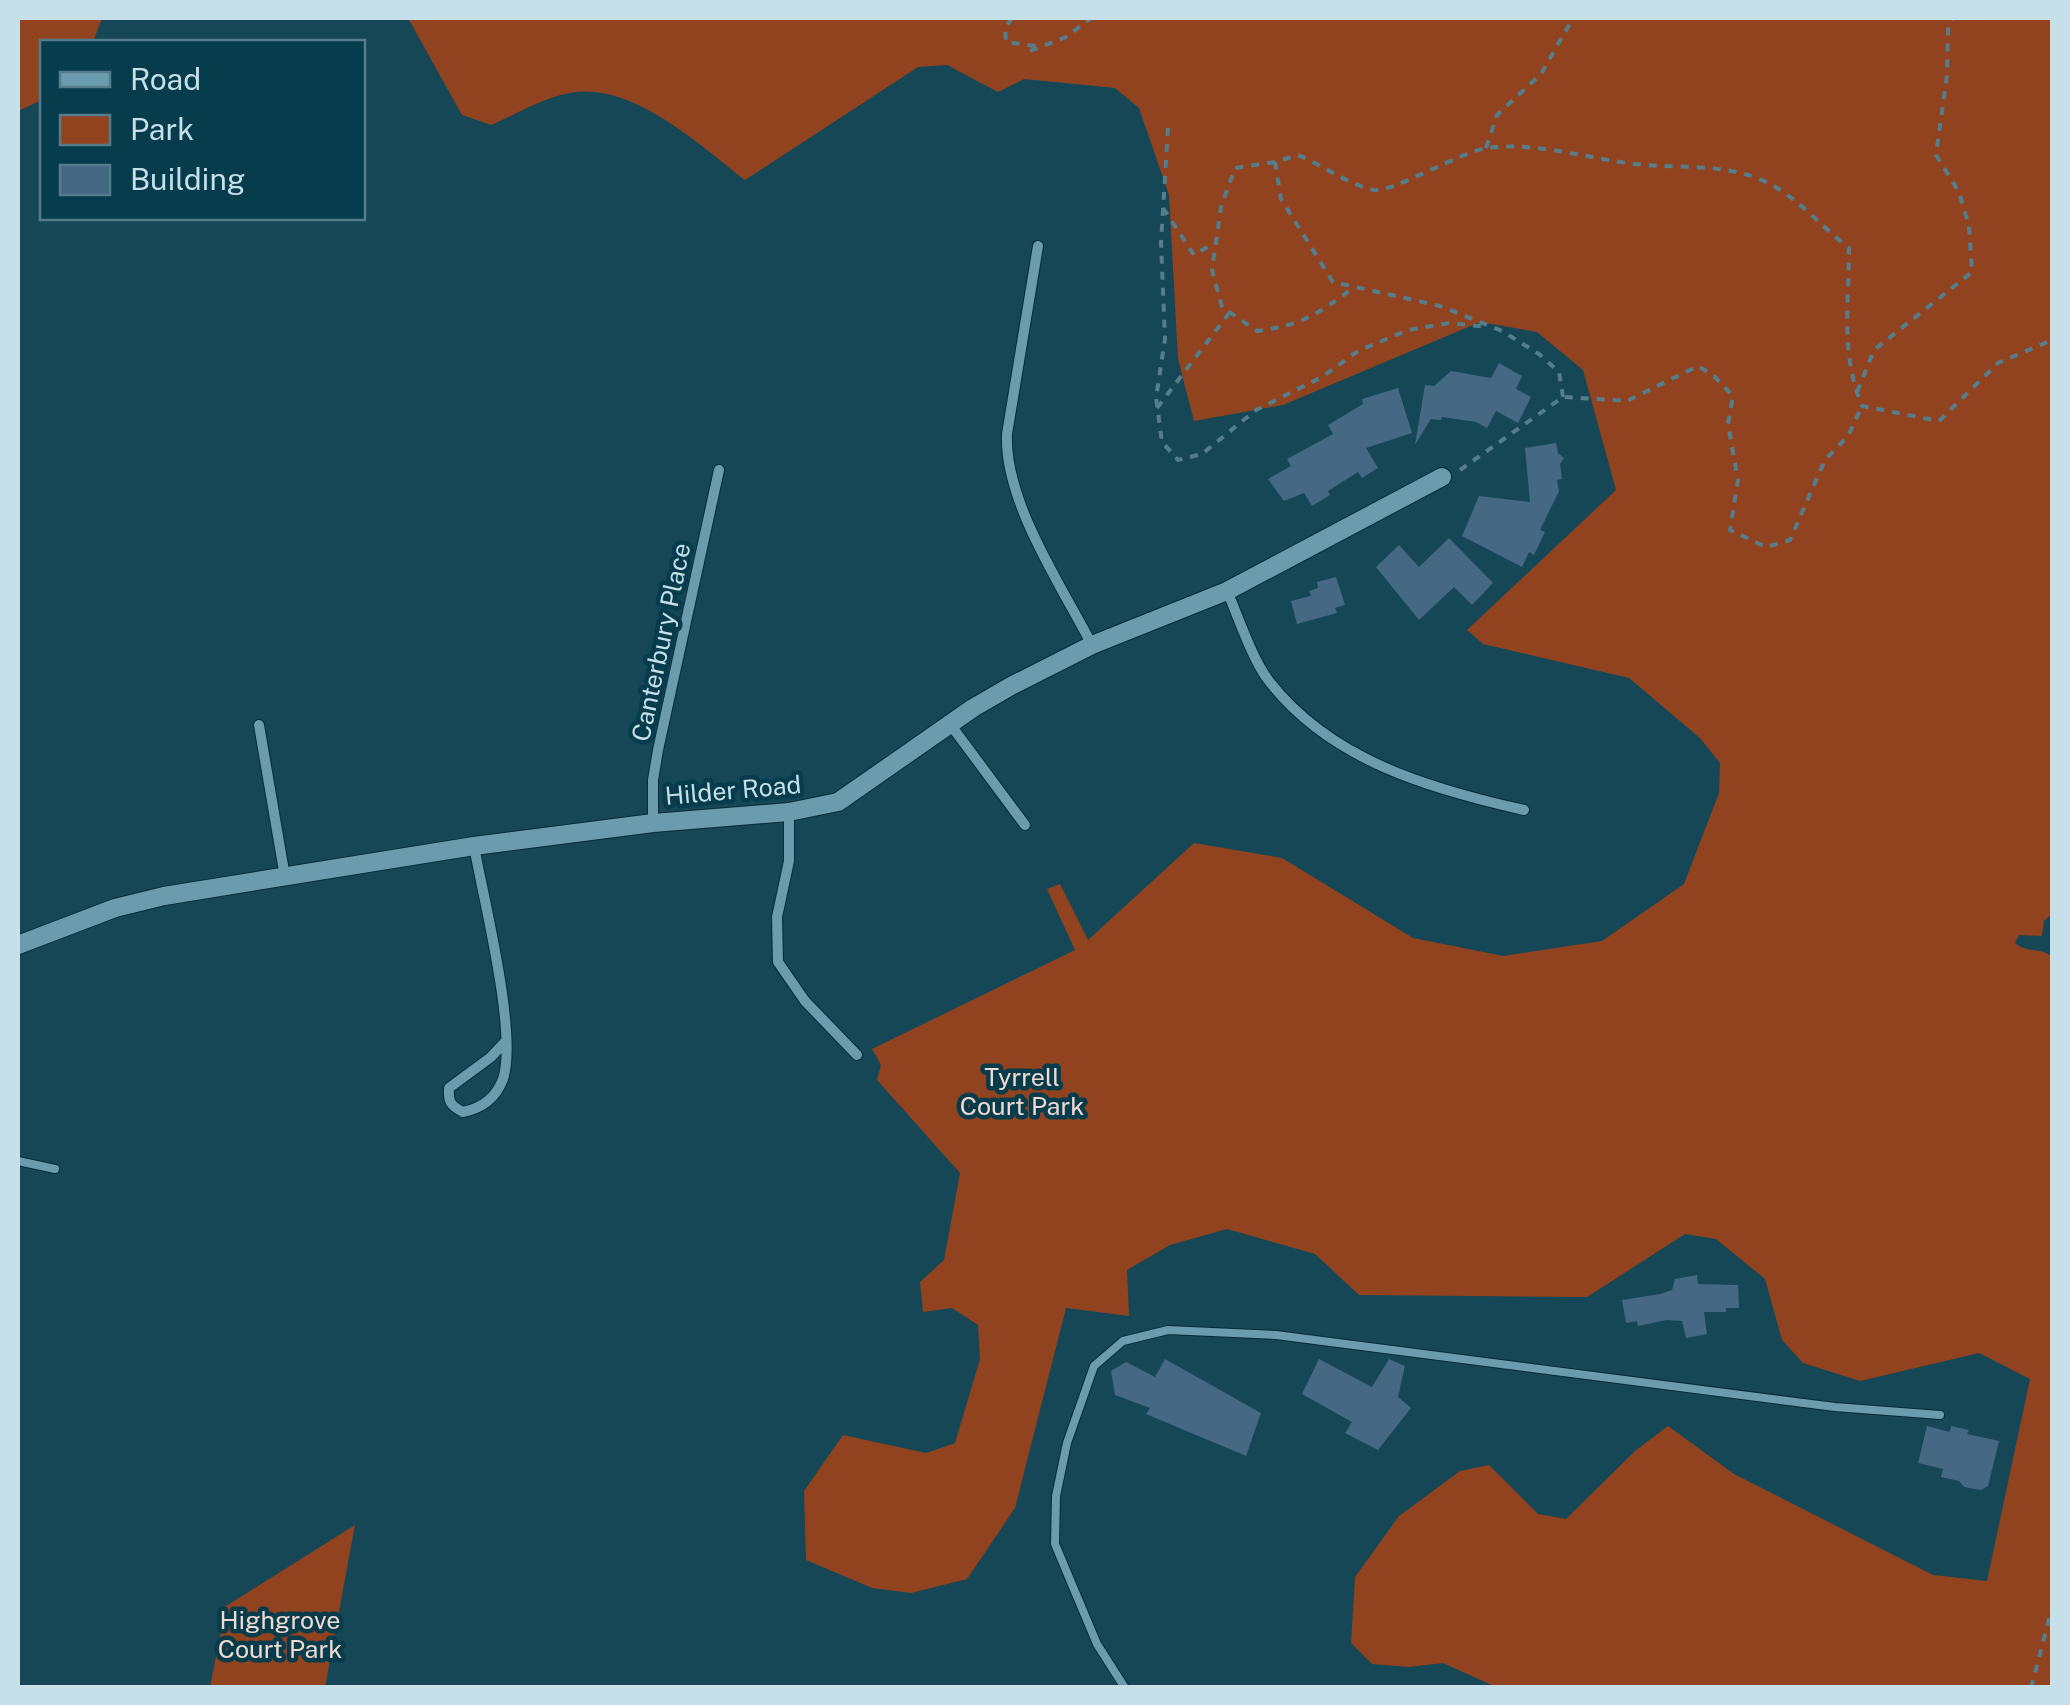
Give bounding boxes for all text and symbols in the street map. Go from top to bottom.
legend [40,40,365,220]
text: Road [130,61,201,97]
text: Park [130,111,194,147]
text: Building [130,161,245,197]
street label: Canterbury Place [625,540,697,744]
street label: Hilder Road [664,769,802,811]
park label: Tyrrell Court Park [960,1062,1084,1121]
park label: Highgrove Court Park [218,1605,342,1664]

